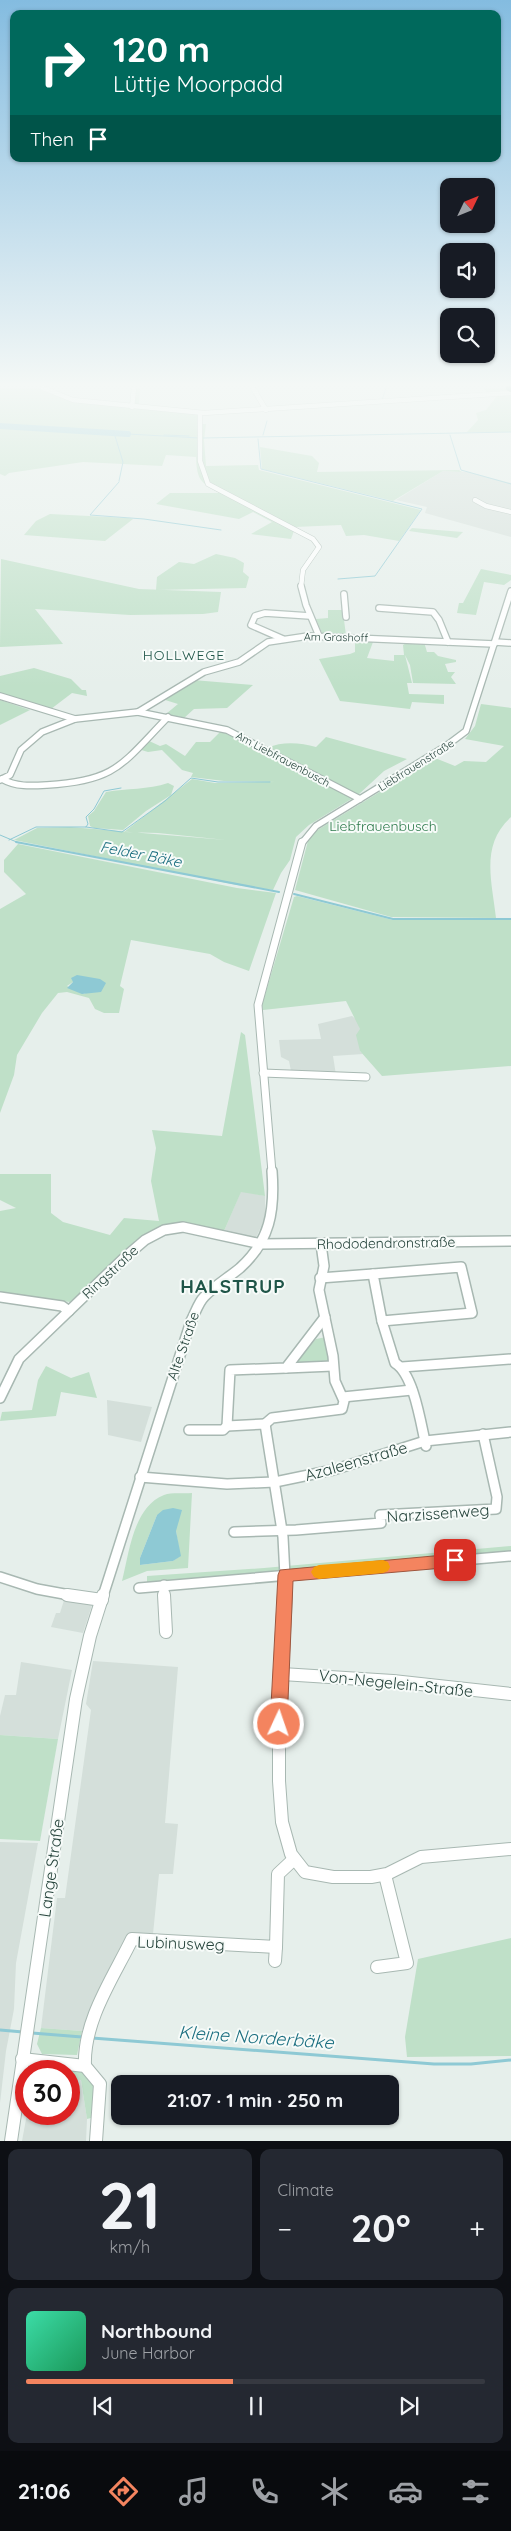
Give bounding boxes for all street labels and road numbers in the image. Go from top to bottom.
street label: Am Grashoff [304,629,368,645]
street label: Am Liebfrauenbusch [233,728,333,790]
street label: Liebfrauenstraße [375,736,457,794]
street label: Rhododendronstraße [316,1233,456,1253]
street label: Ringstraße [78,1241,142,1303]
street label: Alte Straße [163,1309,203,1383]
street label: Azaleenstraße [302,1437,410,1485]
street label: Narzissenweg [386,1499,490,1527]
street label: Von-Negelein-Straße [318,1665,474,1701]
street label: Lange Straße [34,1817,68,1919]
street label: Lubinusweg [137,1931,225,1955]

